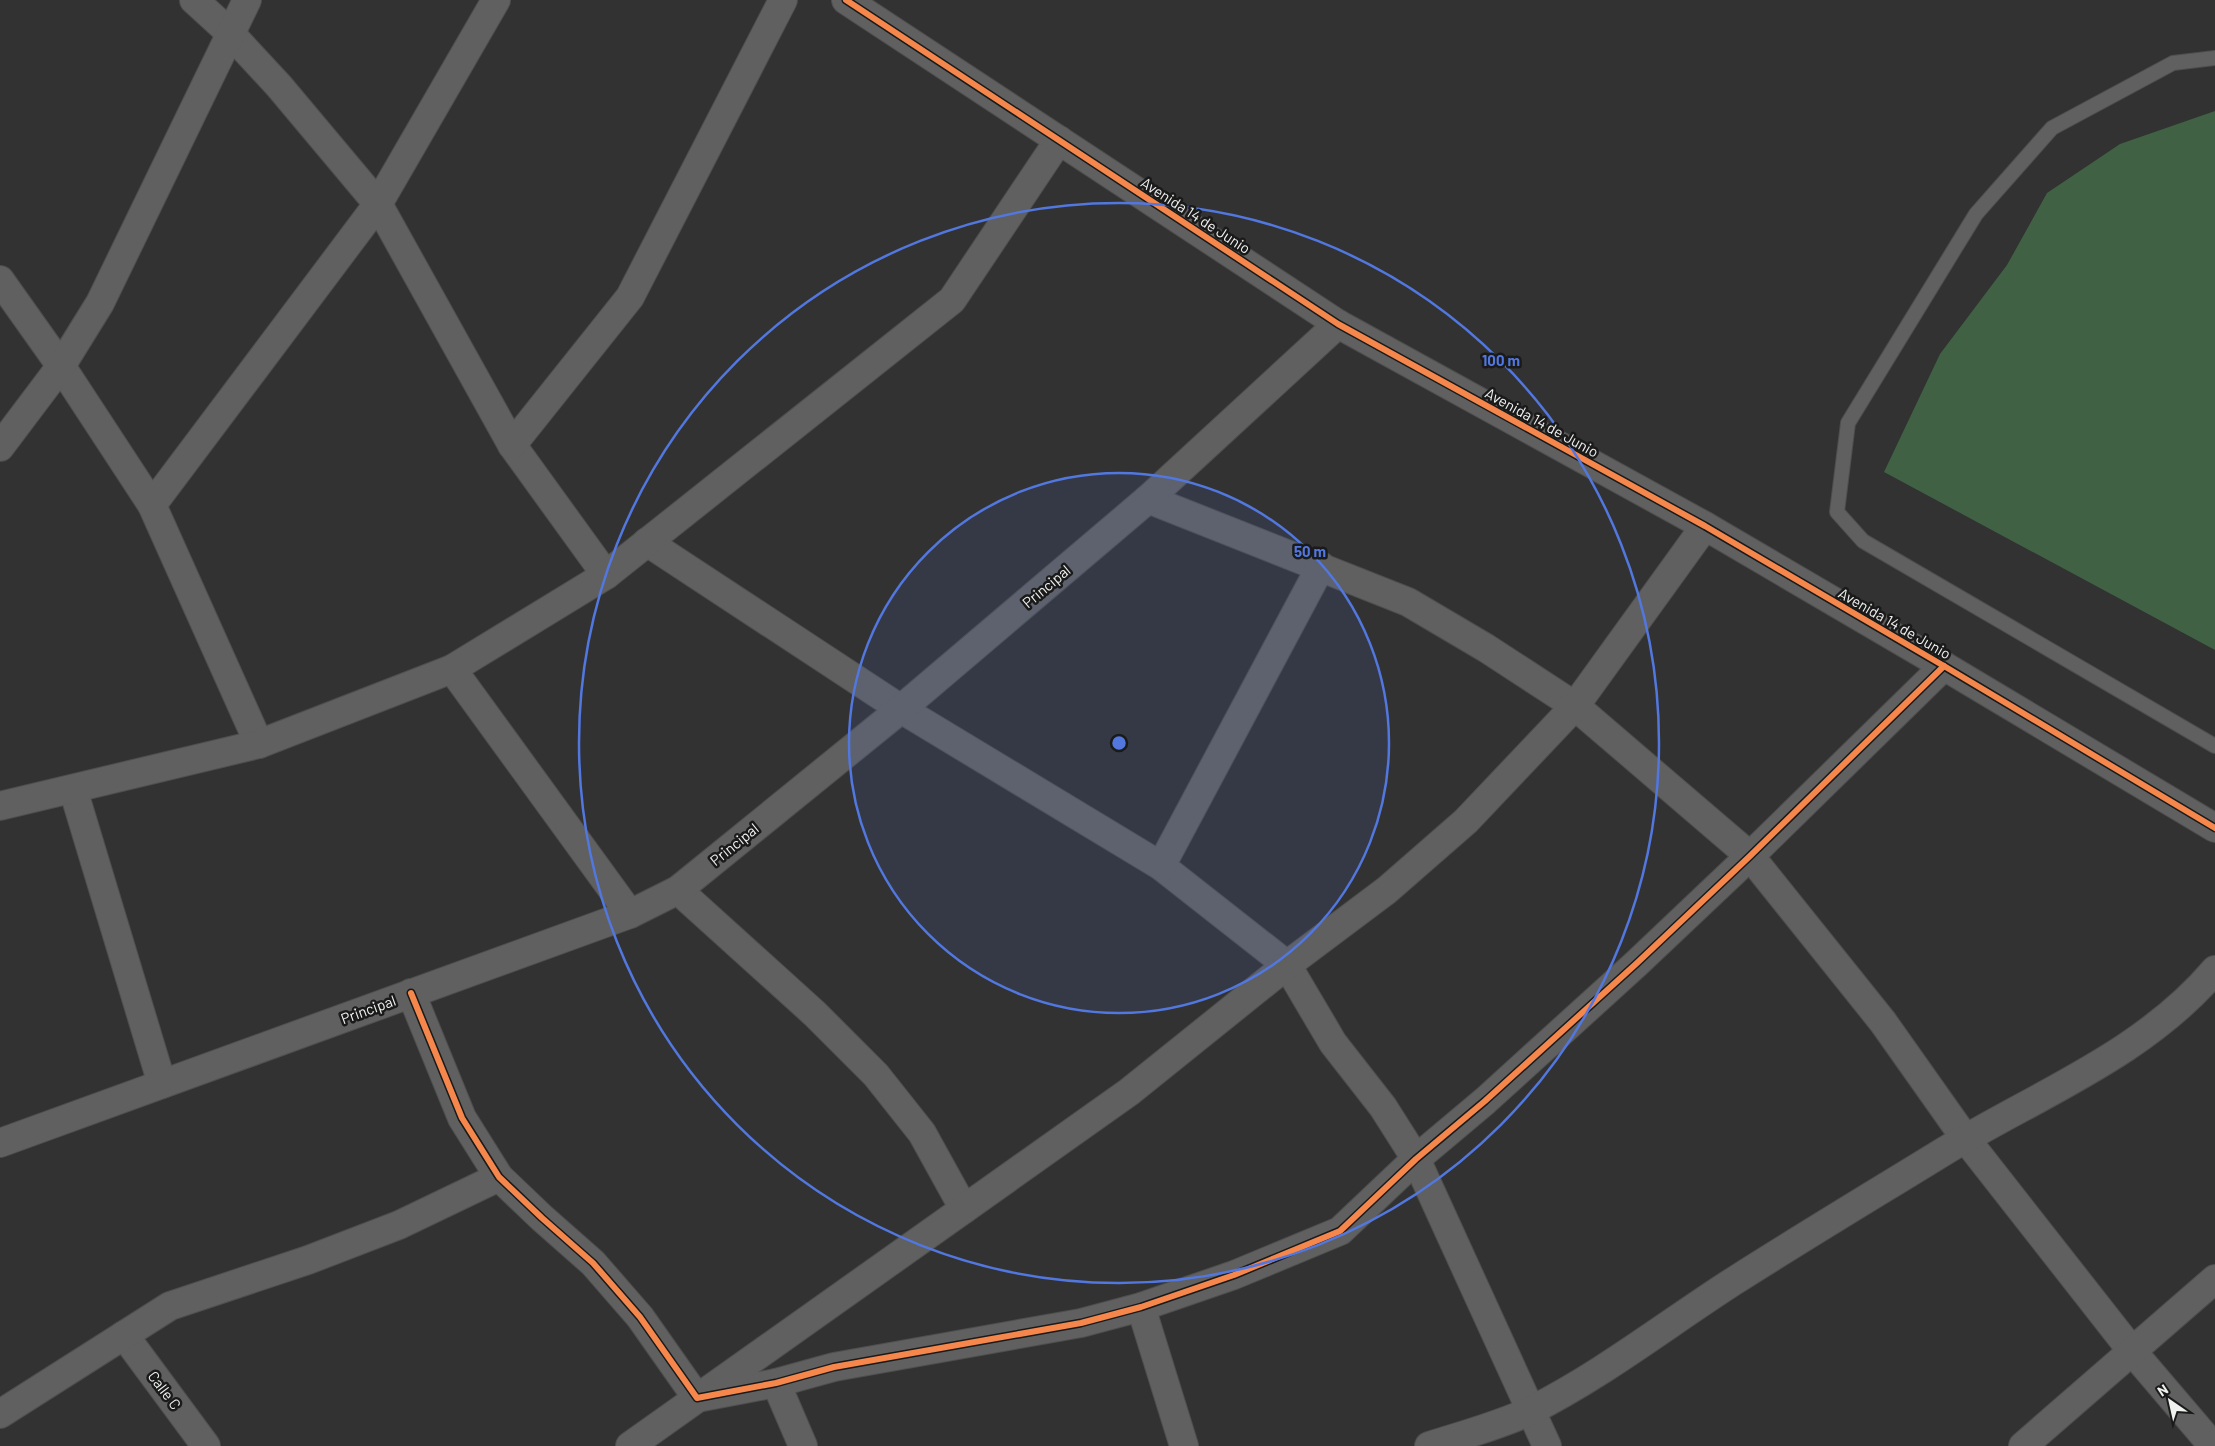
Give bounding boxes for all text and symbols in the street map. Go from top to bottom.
street label: Avenida 14 de Junio [1138,173,1254,257]
text: 100 m [1482,351,1520,369]
street label: Avenida 14 de Junio [1482,383,1602,461]
text: 50 m [1294,542,1326,560]
street label: Principal [1018,561,1074,611]
street label: Avenida 14 de Junio [1836,584,1954,662]
centre of rings [1110,734,1128,752]
street label: Principal [706,819,762,869]
street label: Principal [338,991,398,1027]
street label: Calle C [145,1367,185,1413]
north arrow [2145,1376,2195,1426]
text: N [2154,1380,2171,1399]

